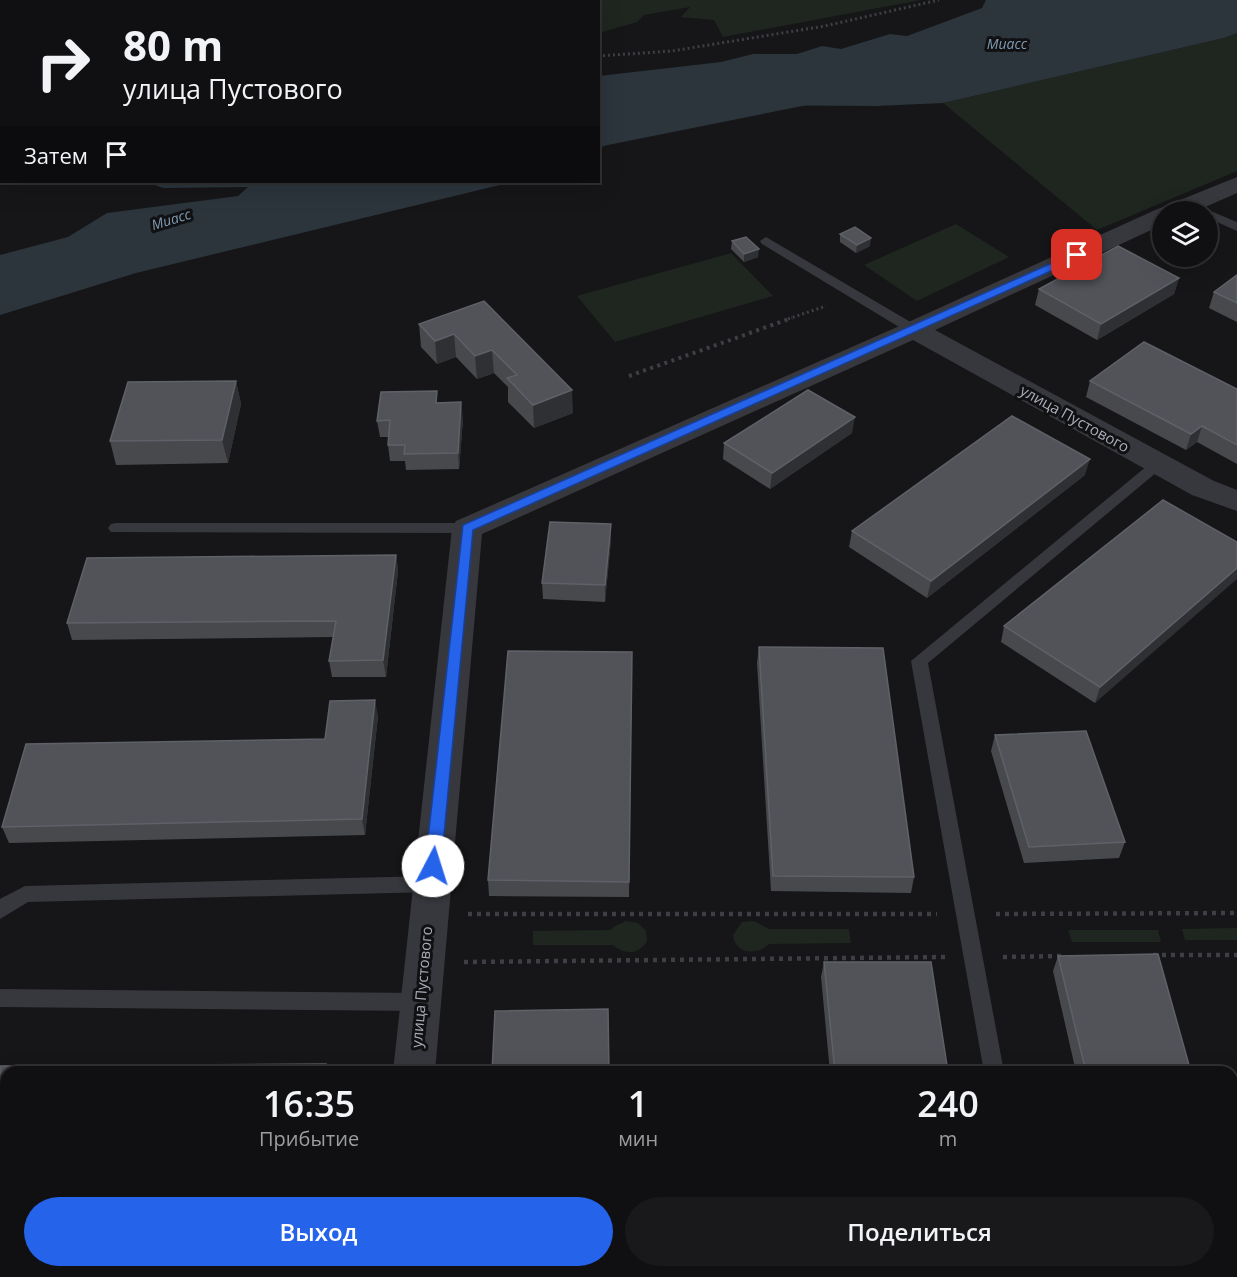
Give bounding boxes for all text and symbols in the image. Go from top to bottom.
text: 80 m [123,16,223,73]
icon: right [24,24,102,102]
water label: Миасс [987,34,1028,53]
text: улица Пустового [123,70,343,107]
icon: arrive [100,138,133,171]
text: Затем [24,140,88,170]
map controls [1152,201,1218,267]
button: layers [1152,201,1218,267]
water label: Миасс [149,204,194,234]
pin [1051,229,1102,280]
icon: arrive [1060,238,1093,271]
street label: улица Пустового [1017,380,1133,456]
position arrow [401,834,465,898]
street label: улица Пустового [406,925,436,1049]
text: 16:35 [263,1079,355,1128]
text: 1 [628,1079,648,1128]
text: 240 [917,1079,979,1128]
text: Прибытие [259,1125,359,1152]
text: мин [618,1125,658,1152]
text: m [939,1125,957,1152]
button: Выход [24,1197,613,1266]
button: Поделиться [625,1197,1214,1266]

